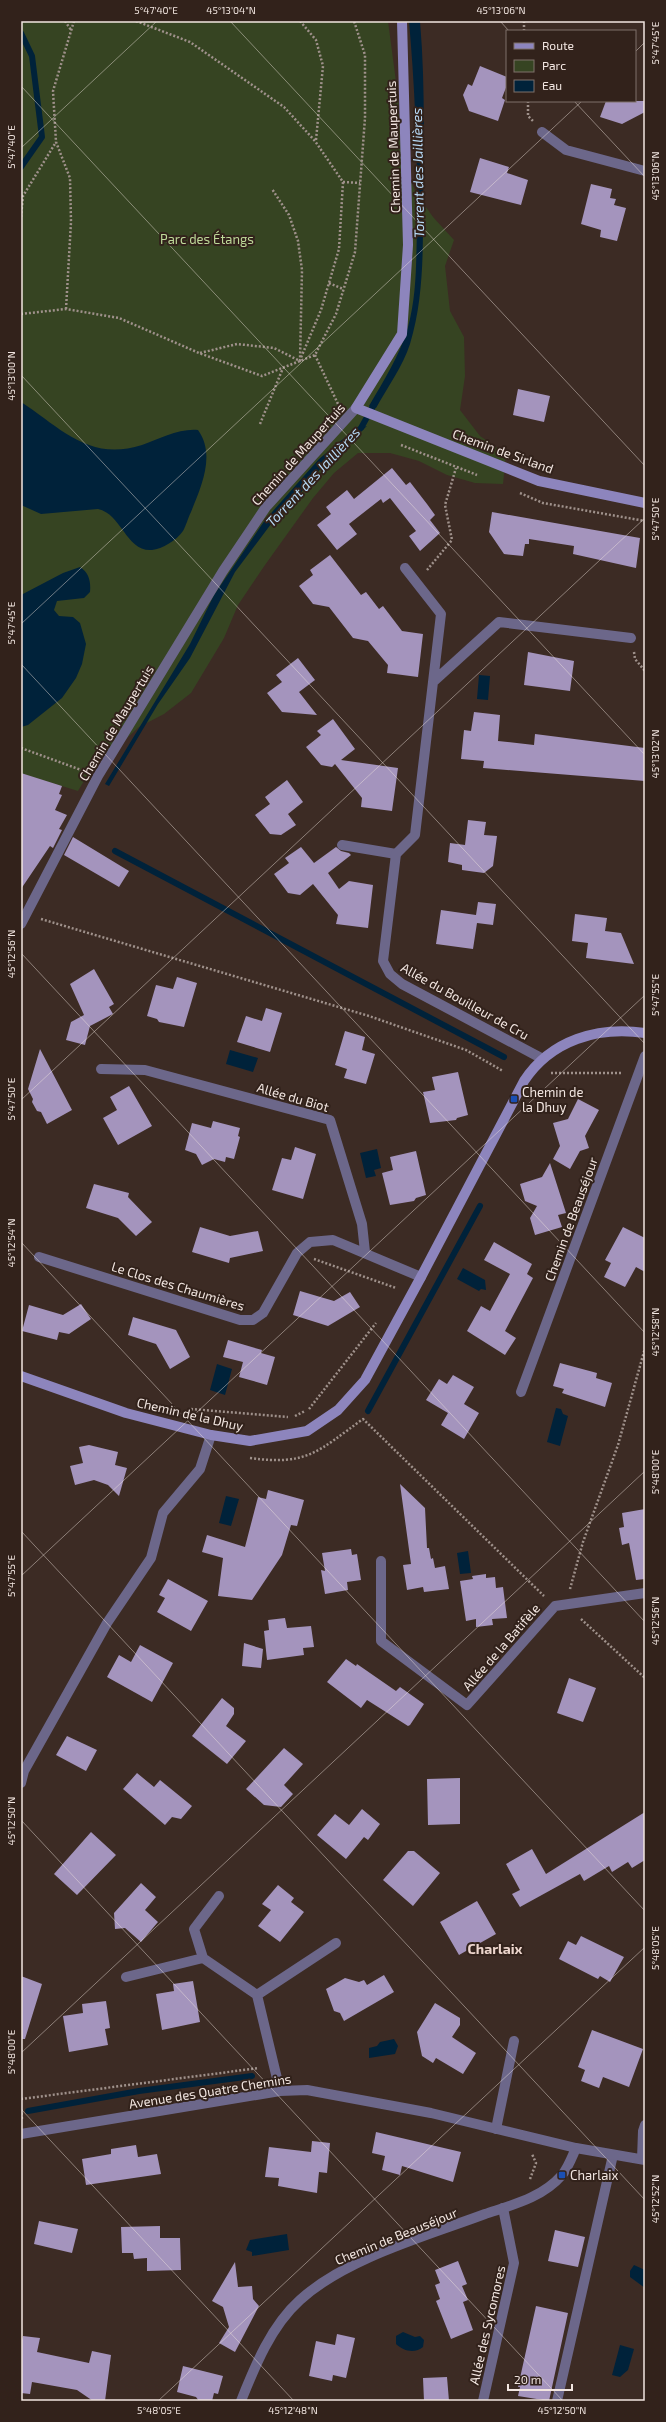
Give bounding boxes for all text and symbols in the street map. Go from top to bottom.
text: 5°47'40"E [134,4,178,16]
text: 45°13'04"N [206,4,256,16]
text: 45°13'06"N [476,4,526,16]
text: 5°47'45"E [649,21,661,64]
legend [506,30,636,102]
text: Route [542,38,574,52]
text: Parc [542,58,566,72]
text: Eau [542,78,562,92]
street label: Chemin de Maupertuis [383,81,403,213]
water label: Torrent des Jaillières [408,108,427,238]
text: 5°47'40"E [5,125,17,169]
text: 45°13'06"N [649,151,661,201]
park label: Parc des Étangs [160,230,254,247]
text: 45°13'00"N [5,351,17,401]
street label: Chemin de Maupertuis [248,400,348,508]
water label: Torrent des Jaillières [262,423,363,530]
street label: Chemin de Sirland [450,425,556,477]
text: 5°47'50"E [649,497,661,540]
text: 5°47'45"E [5,601,17,644]
street label: Chemin de Maupertuis [75,662,157,784]
text: 45°13'02"N [649,730,661,779]
text: 45°12'56"N [5,930,17,978]
street label: Allée du Bouilleur de Cru [398,959,532,1043]
text: 5°47'55"E [649,974,661,1016]
text: 5°47'50"E [5,1077,17,1120]
street label: Allée du Biot [255,1079,331,1115]
place label: Chemin de la Dhuy [522,1084,583,1115]
marker: Chemin de la Dhuy [509,1094,519,1104]
street label: Chemin de Beauséjour [541,1155,601,1283]
text: 45°12'54"N [5,1219,17,1267]
street label: Le Clos des Chaumières [110,1258,246,1314]
text: 45°12'58"N [649,1308,661,1356]
street label: Chemin de la Dhuy [135,1394,245,1434]
text: 5°48'00"E [649,1449,661,1494]
text: 5°47'55"E [5,1555,17,1597]
text: 45°12'56"N [649,1597,661,1645]
street label: Allée de la Batifèle [459,1600,543,1694]
text: 45°12'50"N [5,1797,17,1845]
text: 5°48'05"E [649,1926,661,1970]
district label: Charlaix [468,1940,523,1957]
text: 5°48'00"E [5,2029,17,2074]
street label: Avenue des Quatre Chemins [128,2070,292,2112]
place label: Charlaix [570,2167,619,2183]
marker: Charlaix [557,2170,567,2180]
text: 45°12'52"N [649,2175,661,2223]
street label: Chemin de Beauséjour [332,2204,460,2268]
street label: Allée des Sycomores [466,2264,508,2386]
scale bar [508,2366,572,2392]
text: 20 m [514,2372,541,2386]
text: 5°48'05"E [137,2404,181,2416]
text: 45°12'48"N [268,2404,318,2416]
text: 45°12'50"N [538,2404,586,2416]

